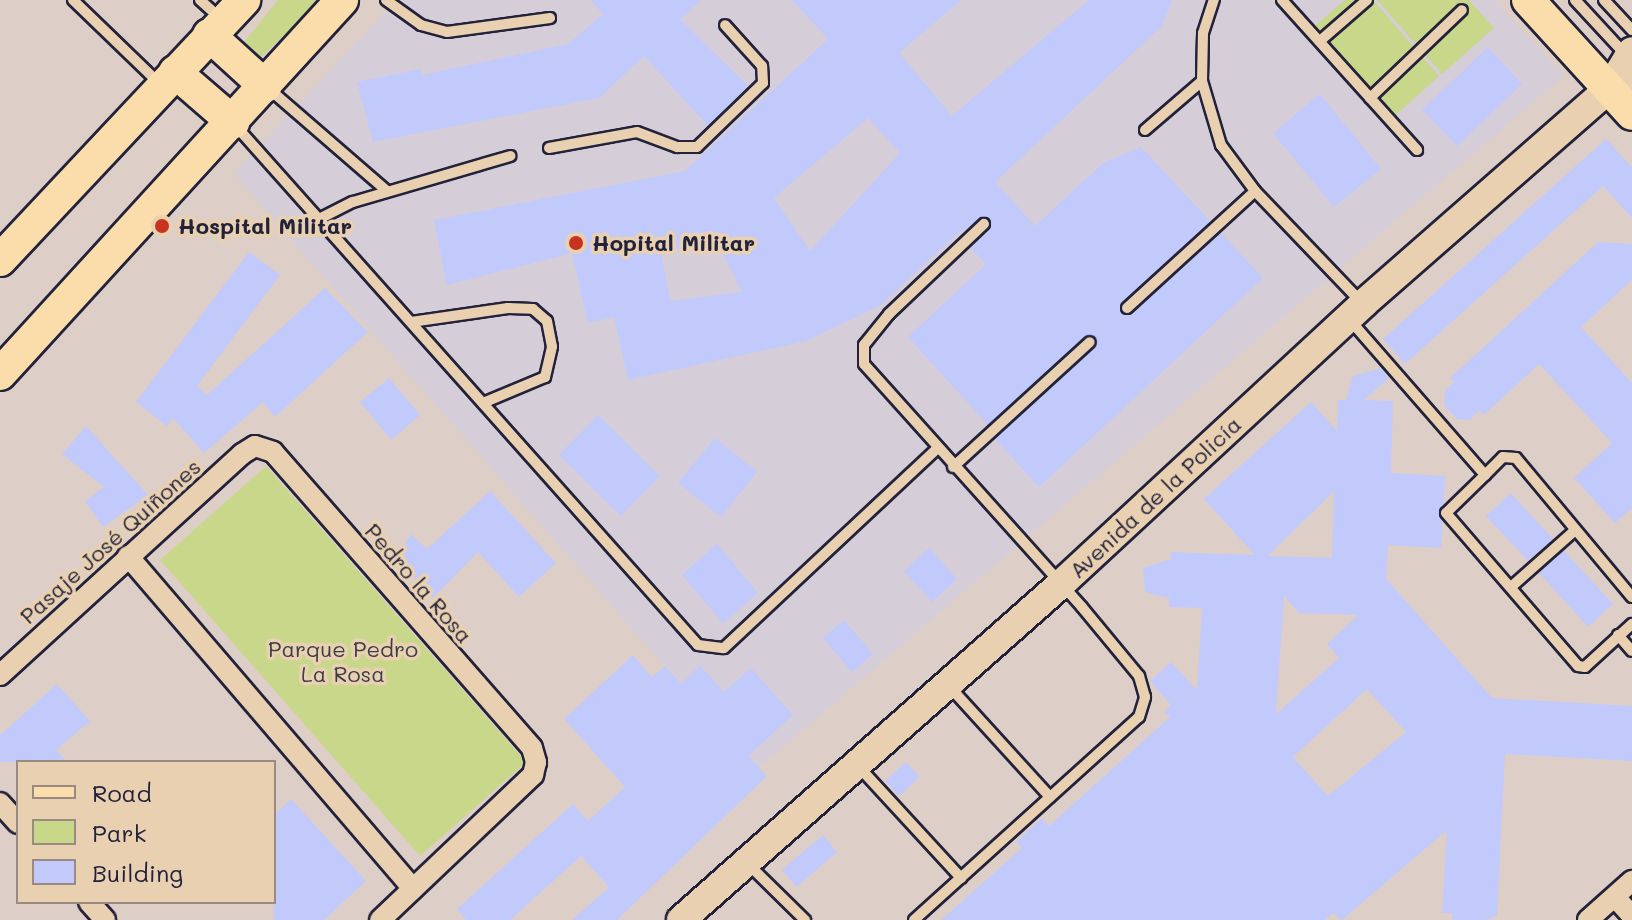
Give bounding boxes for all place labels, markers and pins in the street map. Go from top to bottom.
place label: Hospital Militar [178,213,352,239]
marker: Hospital Militar [153,217,171,235]
place label: Hopital Militar [592,230,755,256]
marker: Hopital Militar [567,234,585,252]

